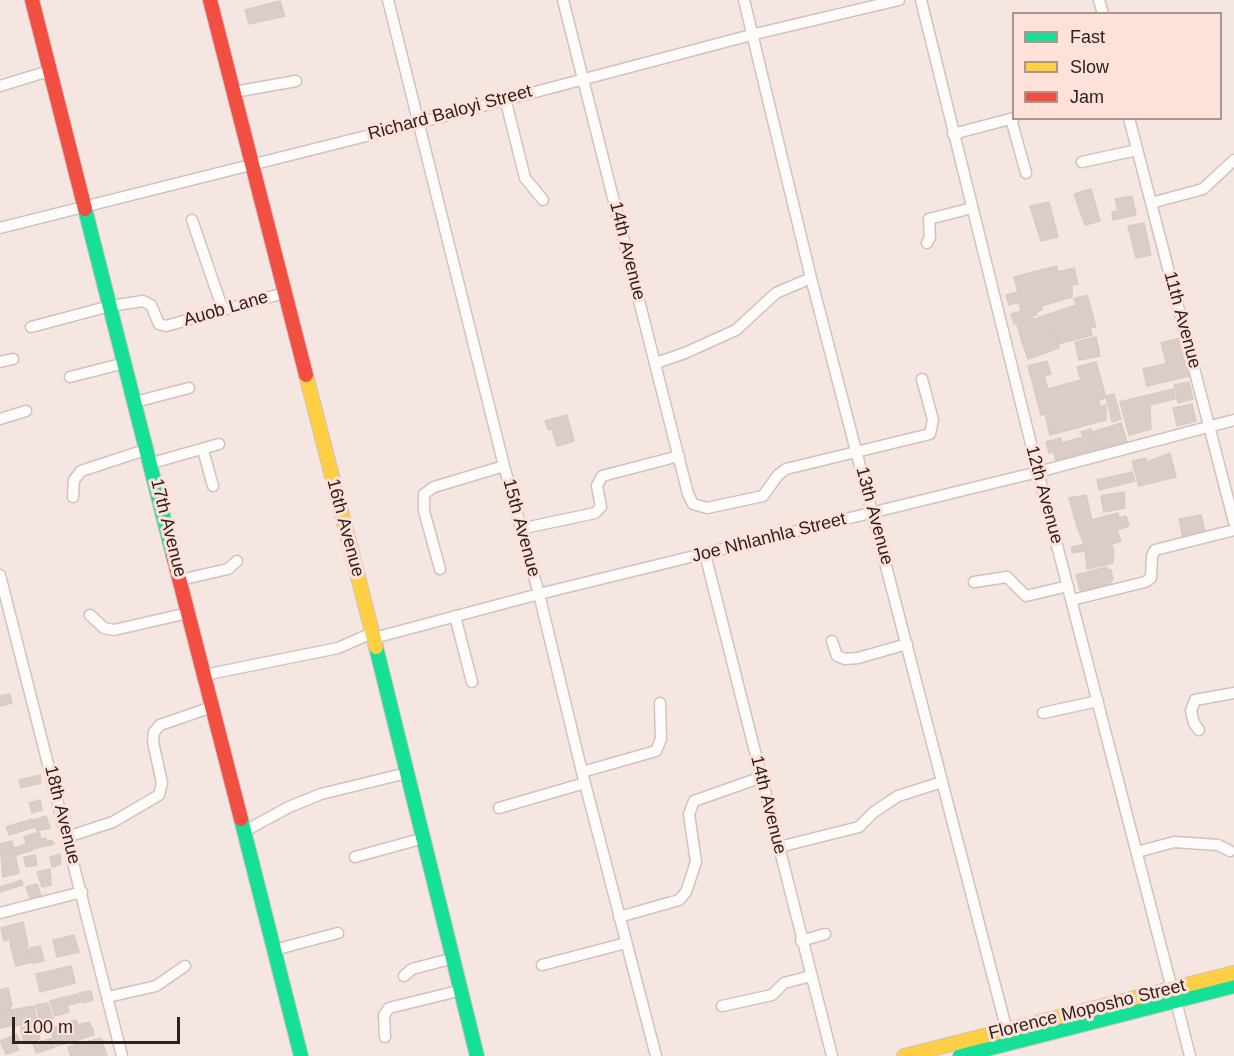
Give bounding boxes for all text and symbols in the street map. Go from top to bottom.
legend [1012,12,1222,120]
text: Fast [1070,27,1105,47]
text: Slow [1070,57,1109,77]
street label: Richard Baloyi Street [366,81,534,145]
text: Jam [1070,87,1104,107]
street label: 14th Avenue [604,200,650,302]
street label: 11th Avenue [1159,269,1205,371]
street label: Auob Lane [181,287,271,331]
street label: 12th Avenue [1021,444,1067,546]
street label: 13th Avenue [851,465,897,567]
street label: 17th Avenue [145,477,191,579]
street label: 16th Avenue [322,477,368,579]
street label: 15th Avenue [498,477,544,579]
street label: Joe Nhlanhla Street [690,508,848,568]
street label: 14th Avenue [745,754,791,856]
street label: 18th Avenue [39,764,85,866]
street label: Florence Moposho Street [986,975,1188,1045]
scale bar [15,1005,183,1043]
text: 100 m [23,1017,73,1037]

